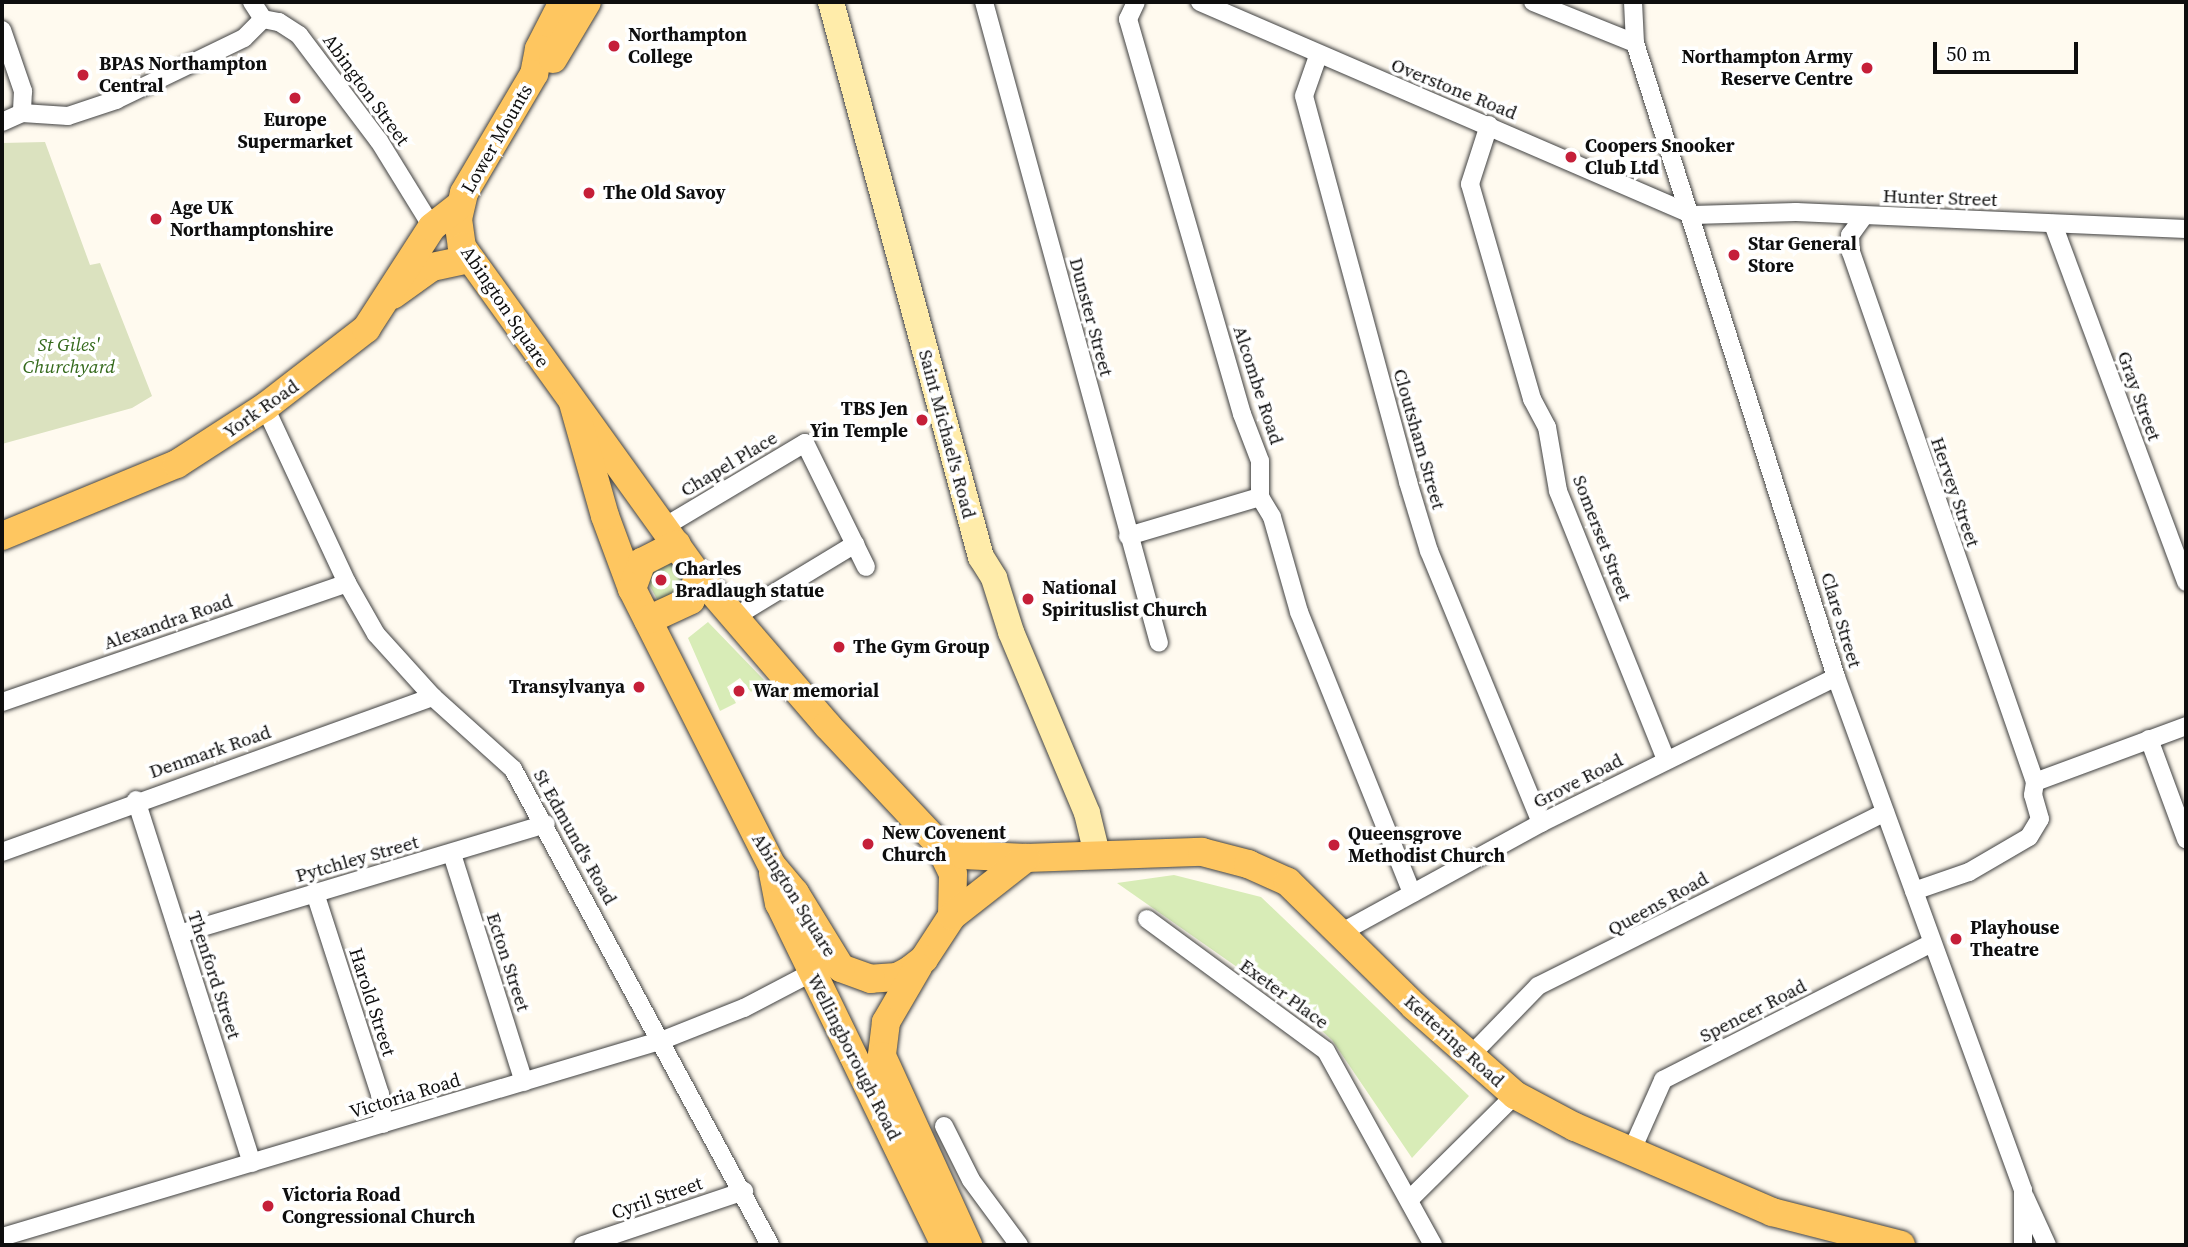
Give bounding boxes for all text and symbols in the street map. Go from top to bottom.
place label: Northampton College [628,24,747,68]
scale bar [1936,28,2081,72]
street label: Abington Street [318,30,414,150]
marker: Northampton College [606,38,622,54]
text: 50 m [1946,39,1991,68]
place label: Northampton Army Reserve Centre [1682,46,1853,90]
place label: BPAS Northampton Central [99,53,267,97]
street label: Overstone Road [1388,53,1520,125]
marker: Northampton Army Reserve Centre [1859,60,1875,76]
marker: BPAS Northampton Central [73,65,93,85]
street label: Lower Mounts [457,80,537,198]
marker: Europe Supermarket [287,90,303,106]
place label: Europe Supermarket [237,109,353,153]
place label: Coopers Snooker Club Ltd [1585,135,1734,179]
marker: Coopers Snooker Club Ltd [1563,149,1579,165]
place label: The Old Savoy [603,182,726,204]
marker: The Old Savoy [581,185,597,201]
street label: Hunter Street [1882,185,1998,211]
place label: Age UK Northamptonshire [170,197,333,241]
marker: Age UK Northamptonshire [148,211,164,227]
place label: Star General Store [1748,233,1857,277]
street label: Abington Square [456,242,554,372]
marker: Star General Store [1726,247,1742,263]
street label: Dunster Street [1064,255,1118,379]
street label: Alcombe Road [1228,323,1288,447]
park label: St Giles' Churchyard [23,334,115,378]
street label: Saint Michael's Road [914,347,980,521]
street label: Gray Street [2112,348,2166,444]
street label: Cloutsham Street [1388,366,1450,512]
street label: York Road [219,375,303,443]
place label: TBS Jen Yin Temple [810,398,908,442]
marker: TBS Jen Yin Temple [914,412,930,428]
street label: Chapel Place [677,426,781,502]
street label: Hervey Street [1926,434,1984,550]
street label: Somerset Street [1568,472,1636,604]
place label: Charles Bradlaugh statue [675,558,824,602]
street label: Clare Street [1816,570,1866,670]
marker: Charles Bradlaugh statue [653,572,669,588]
place label: National Spirituslist Church [1042,577,1207,621]
street label: Alexandra Road [101,589,235,655]
marker: National Spirituslist Church [1020,591,1036,607]
place label: The Gym Group [853,636,990,658]
marker: The Gym Group [831,639,847,655]
place label: Transylvanya [509,676,625,698]
marker: Transylvanya [631,679,647,695]
place label: War memorial [753,680,879,702]
marker: War memorial [731,683,747,699]
street label: Denmark Road [146,721,274,783]
street label: Grove Road [1529,749,1627,813]
street label: St Edmund's Road [528,765,622,909]
place label: New Covenent Church [882,822,1006,866]
place label: Queensgrove Methodist Church [1348,823,1505,867]
street label: Abington Square [747,829,841,961]
street label: Pytchley Street [293,831,421,887]
marker: New Covenent Church [860,836,876,852]
marker: Queensgrove Methodist Church [1326,837,1342,853]
street label: Queens Road [1604,867,1712,941]
street label: Thenford Street [183,908,245,1042]
street label: Ecton Street [481,910,535,1014]
place label: Playhouse Theatre [1970,917,2059,961]
marker: Playhouse Theatre [1948,931,1964,947]
street label: Harold Street [344,945,400,1059]
street label: Exeter Place [1235,954,1333,1034]
street label: Wellingborough Road [802,970,906,1144]
street label: Spencer Road [1696,974,1810,1048]
street label: Kettering Road [1399,990,1509,1092]
street label: Victoria Road [347,1068,463,1124]
street label: Cyril Street [609,1172,705,1224]
place label: Victoria Road Congressional Church [282,1184,475,1228]
marker: Victoria Road Congressional Church [260,1198,276,1214]

